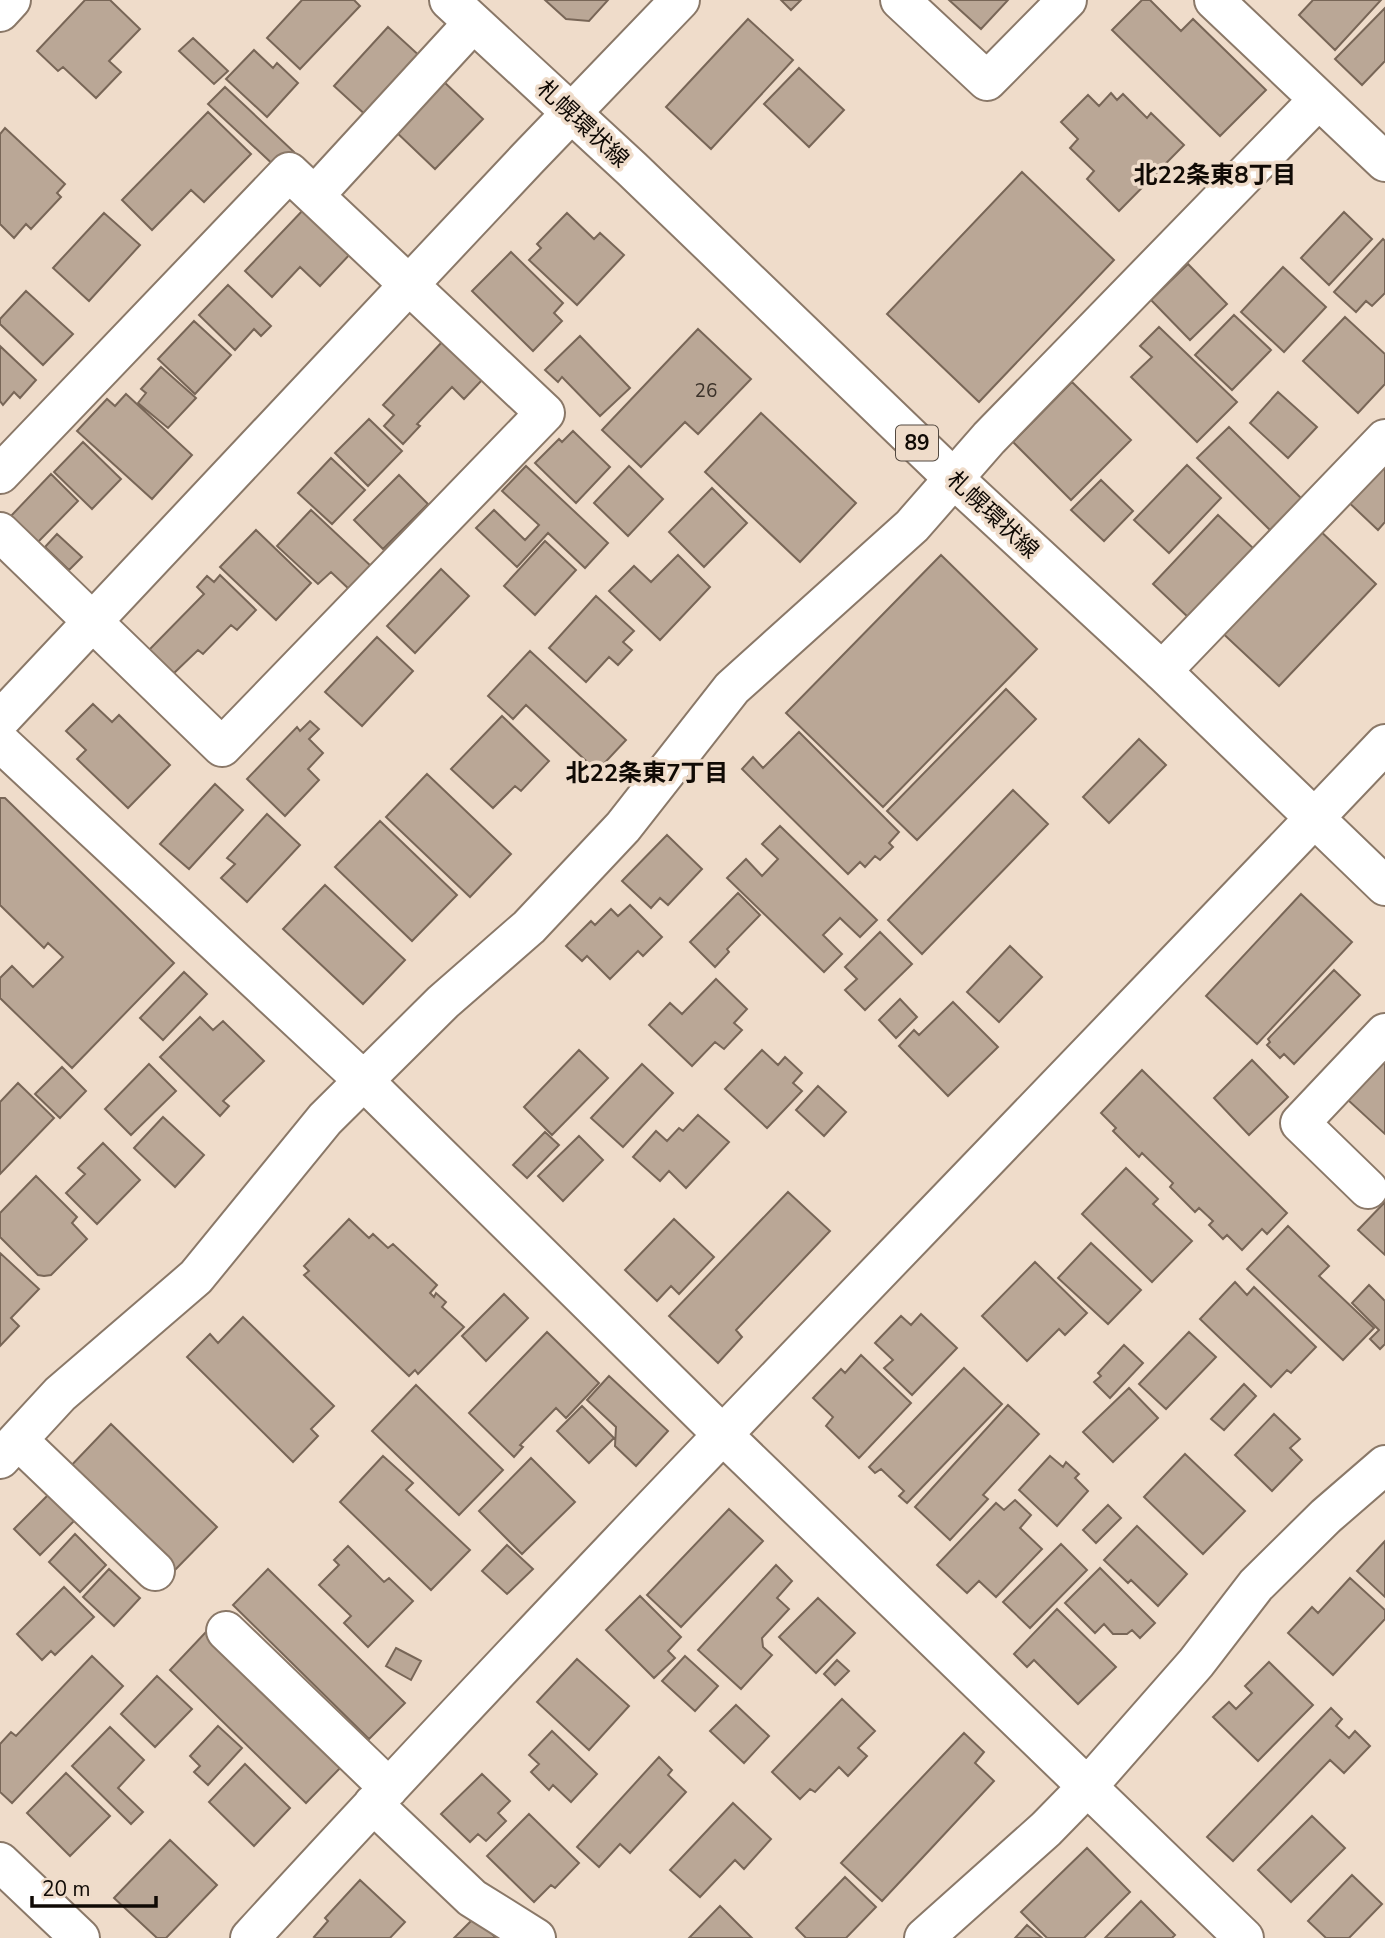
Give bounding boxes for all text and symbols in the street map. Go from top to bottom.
street label: 札幌環状線 [530,73,636,175]
district label: 北22条東8丁目 [1133,159,1297,191]
house number: 26 [695,378,717,404]
road number: 89 [896,426,938,460]
street label: 札幌環状線 [940,464,1046,566]
district label: 北22条東7丁目 [565,757,729,789]
scale bar [32,1864,156,1908]
text: 20 m [42,1875,91,1903]

